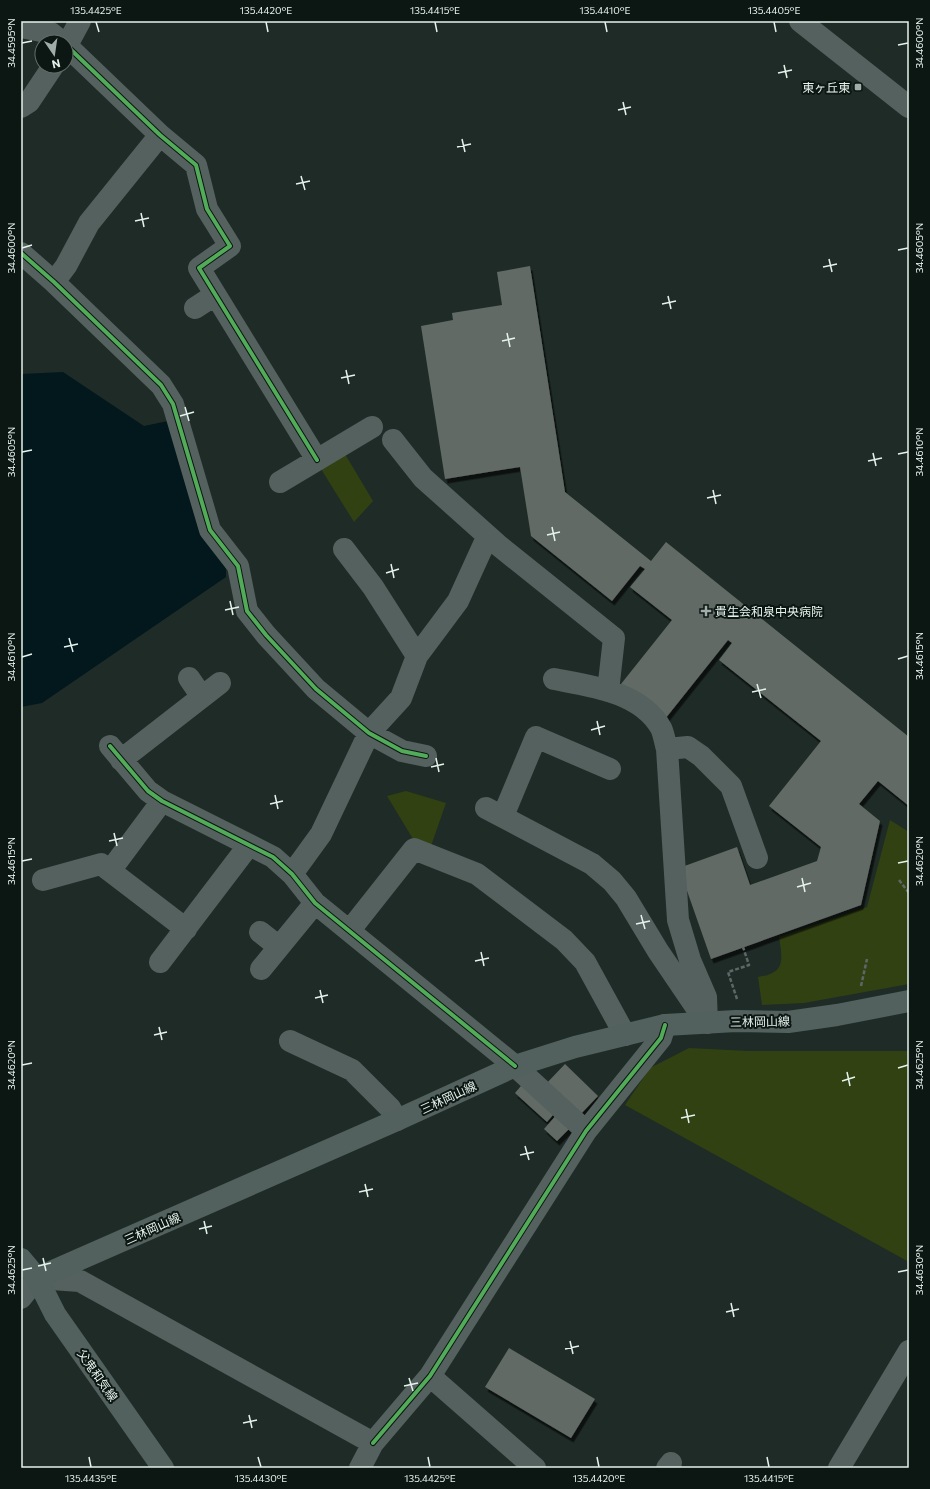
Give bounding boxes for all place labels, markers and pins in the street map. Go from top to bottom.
place label: 東ヶ丘東 [802,80,850,94]
marker: 東ヶ丘東 [853,82,863,92]
place label: 貴生会和泉中央病院 [715,604,823,618]
marker: 貴生会和泉中央病院 [700,605,712,617]

